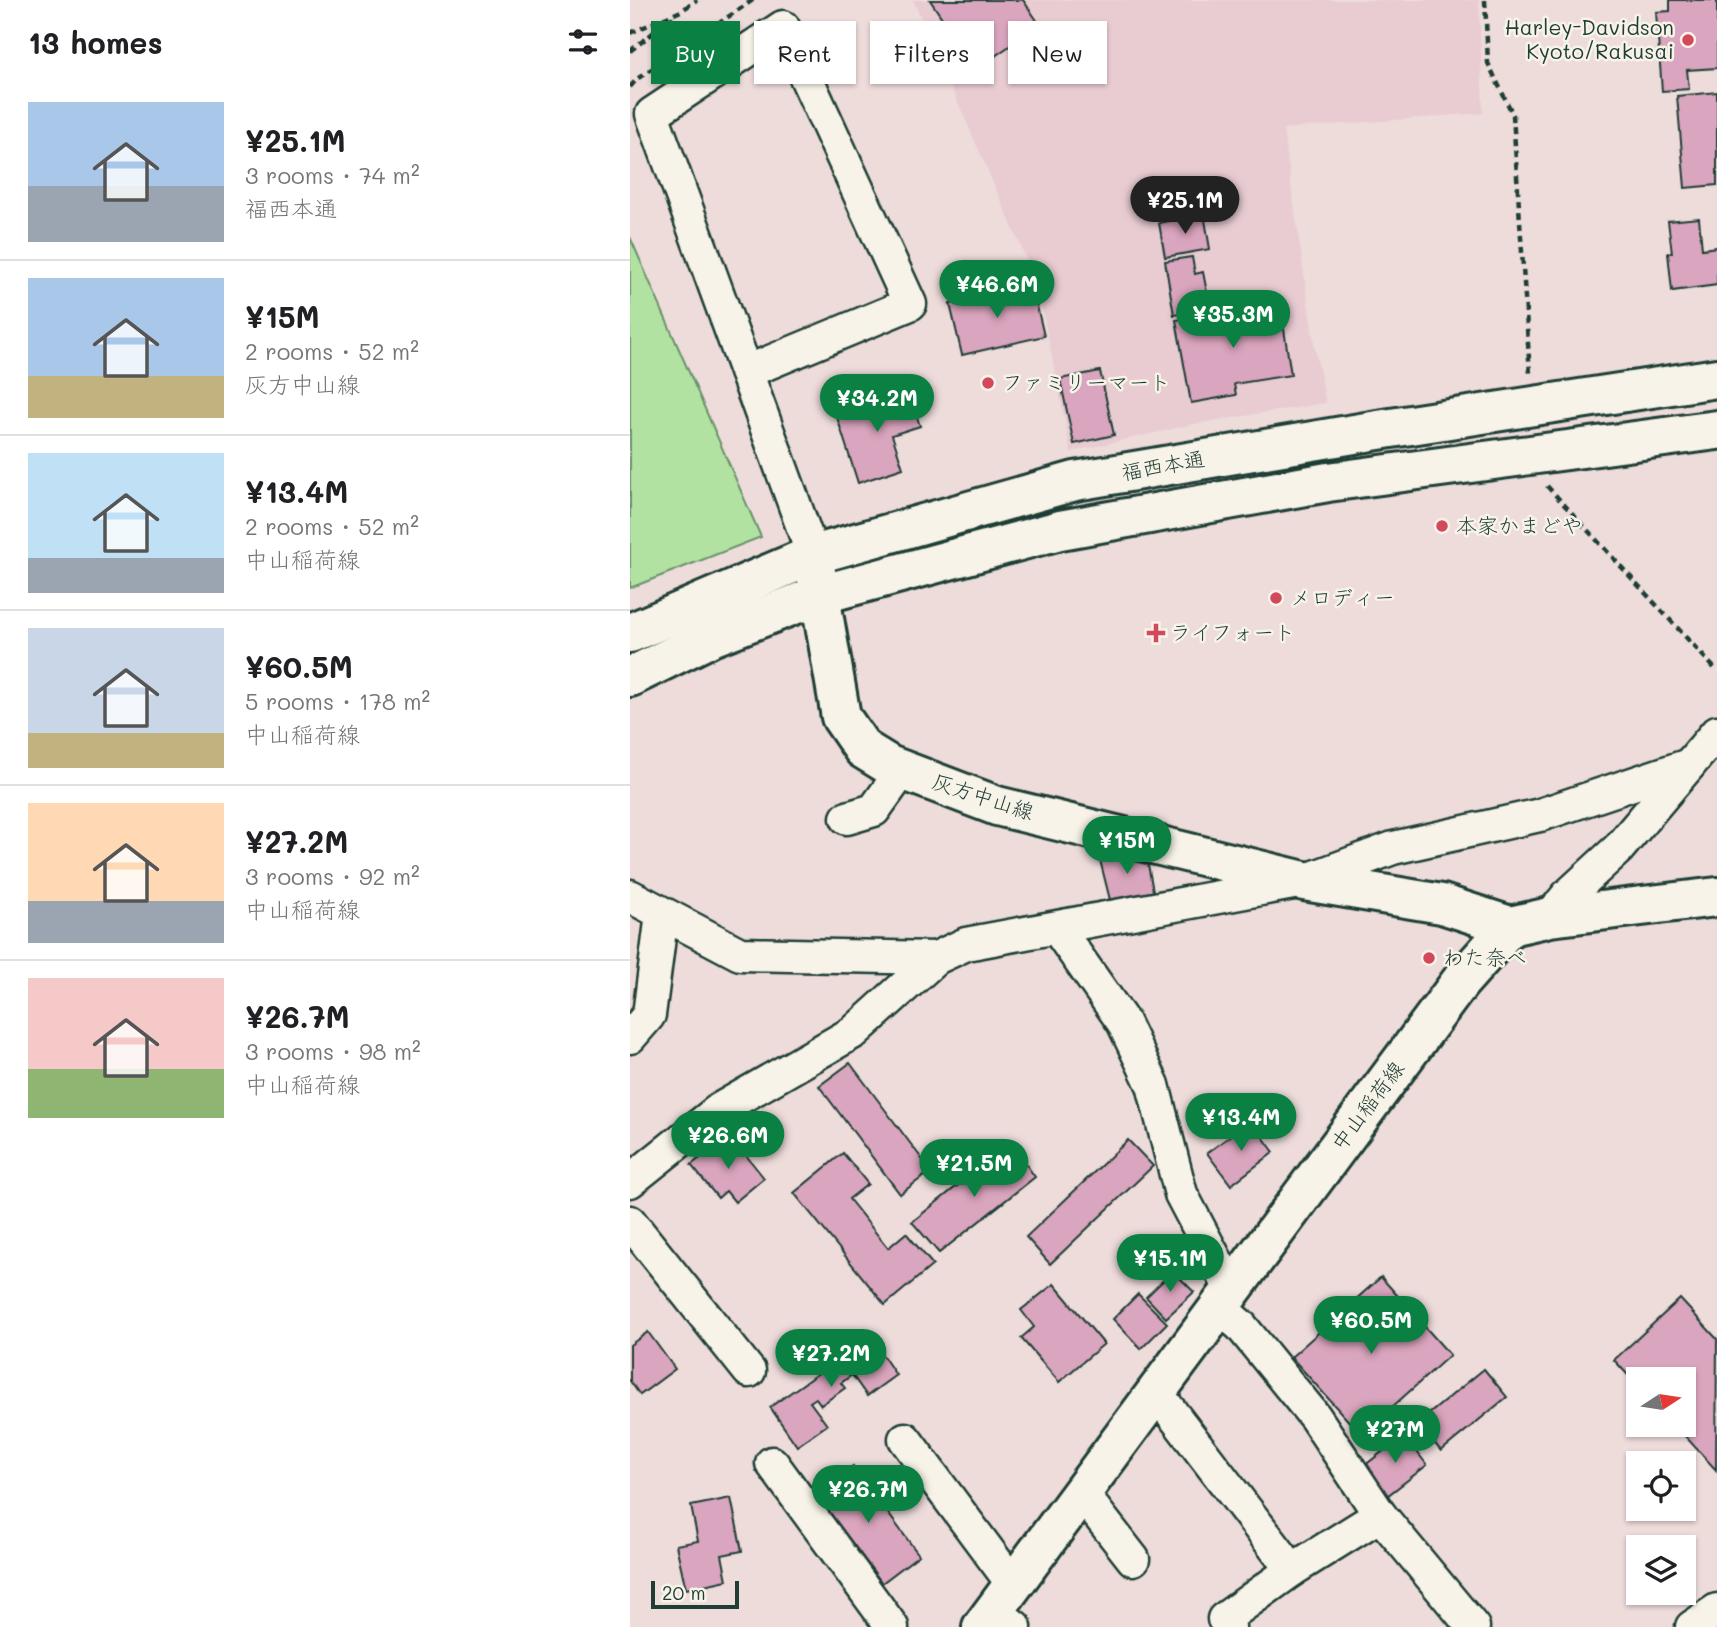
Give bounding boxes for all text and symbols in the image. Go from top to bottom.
place label: Harley-Davidson Kyoto/Rakusai [1505,13,1674,64]
chip: Buy [651,21,740,84]
chip: Rent [754,21,856,84]
chip: Filters [870,21,994,84]
chip: New [1008,21,1107,84]
text: 13 homes [28,22,163,62]
icon: filters [564,23,602,61]
marker: Harley-Davidson Kyoto/Rakusai [1680,32,1696,48]
text: ¥25.1M [245,120,346,160]
icon: home [84,130,168,214]
text: 3 rooms · 74 m² [245,160,420,190]
pin: ¥25.1M [1128,176,1242,236]
text: ¥25.1M [1146,184,1224,214]
text: 福西本通 [245,193,337,223]
pin: ¥46.6M [940,260,1054,320]
text: ¥46.6M [955,268,1039,298]
pin: ¥35.3M [1176,290,1290,350]
text: ¥15M [245,296,320,336]
text: ¥35.3M [1192,298,1274,328]
icon: home [84,306,168,390]
text: 2 rooms · 52 m² [245,336,419,366]
place label: ファミリーマート [1002,368,1170,395]
text: 灰方中山線 [245,369,360,399]
pin: ¥34.2M [820,374,934,434]
marker: ファミリーマート [980,375,996,391]
text: ¥34.2M [836,382,918,412]
street label: 福西本通 [1119,444,1206,485]
text: ¥13.4M [245,471,348,511]
icon: home [84,481,168,565]
text: 2 rooms · 52 m² [245,511,419,541]
place label: 本家かまどや [1456,511,1583,538]
marker: 本家かまどや [1434,518,1450,534]
text: 中山稲荷線 [245,544,360,574]
place label: メロディー [1290,583,1395,610]
marker: メロディー [1268,590,1284,606]
place label: ライフォート [1170,618,1295,645]
marker: ライフォート [1148,625,1164,641]
text: ¥60.5M [245,646,353,686]
icon: home [84,656,168,740]
text: 5 rooms · 178 m² [245,686,430,716]
text: 中山稲荷線 [245,719,360,749]
street label: 灰方中山線 [929,767,1038,825]
pin: ¥15M [1086,816,1168,876]
text: ¥27.2M [245,821,348,861]
text: ¥15M [1098,824,1156,854]
icon: home [84,831,168,915]
text: 3 rooms · 92 m² [245,861,420,891]
text: 中山稲荷線 [245,894,360,924]
place label: わた奈べ [1443,943,1527,970]
marker: わた奈べ [1421,950,1437,966]
text: ¥26.7M [245,996,350,1036]
icon: home [84,1006,168,1090]
text: 3 rooms · 98 m² [245,1036,421,1066]
street label: 中山稲荷線 [1324,1055,1409,1155]
text: 中山稲荷線 [245,1069,360,1099]
pin: ¥13.4M [1184,1094,1298,1153]
text: ¥13.4M [1201,1101,1281,1131]
pin: ¥26.6M [671,1112,785,1171]
text: ¥26.6M [687,1119,769,1149]
pin: ¥21.5M [917,1140,1031,1199]
text: ¥21.5M [935,1147,1013,1177]
pin: ¥15.1M [1113,1234,1227,1294]
text: ¥15.1M [1133,1242,1207,1272]
pin: ¥60.5M [1314,1296,1428,1356]
text: ¥60.5M [1330,1304,1412,1334]
pin: ¥27.2M [774,1330,888,1389]
text: ¥27.2M [791,1337,871,1367]
north arrow [1626,1367,1696,1437]
map controls [1626,1367,1696,1605]
pin: ¥27M [1354,1406,1436,1465]
text: ¥27M [1365,1413,1425,1443]
button: locate [1626,1451,1696,1521]
pin: ¥26.7M [811,1466,925,1525]
text: ¥26.7M [828,1473,908,1503]
button: layers [1626,1535,1696,1605]
scale bar [651,1578,738,1610]
text: 20 m [662,1580,706,1605]

